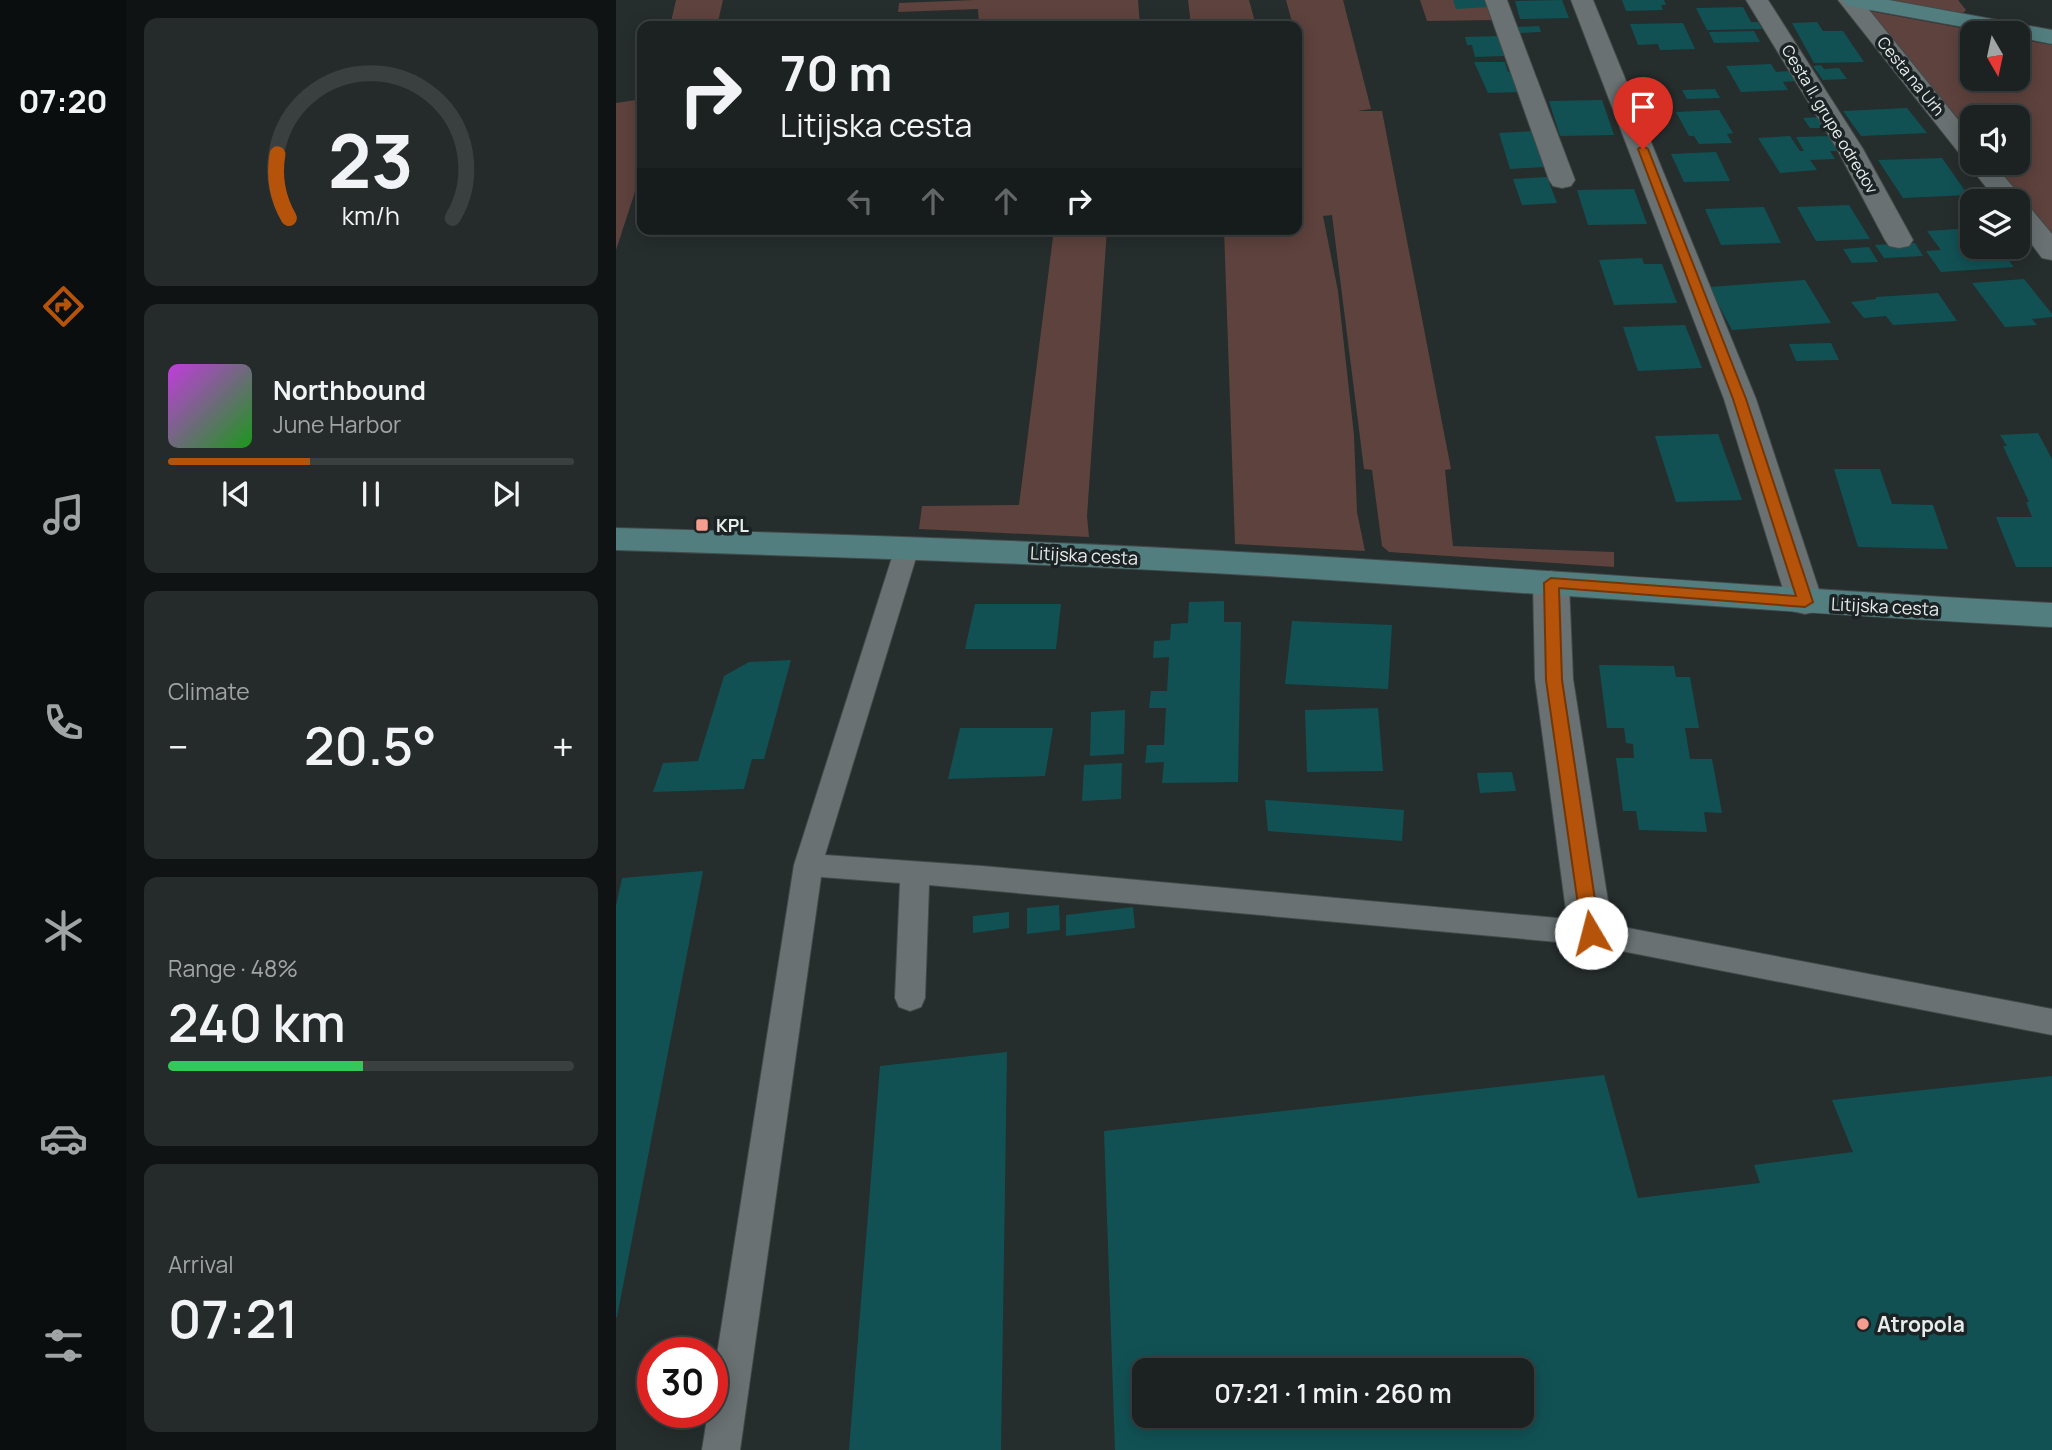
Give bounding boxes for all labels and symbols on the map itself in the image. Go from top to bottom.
north arrow [1960,21,2030,91]
street label: Cesta na Urh [1872,32,1950,120]
street label: Cesta II. grupe odredov [1777,41,1883,197]
pin [1613,77,1673,149]
place label: KPL [716,513,749,537]
marker: KPL [694,517,710,533]
street label: Litijska cesta [1029,540,1139,570]
street label: Litijska cesta [1830,591,1940,621]
position arrow [1554,896,1628,970]
place label: Atropola [1877,1310,1965,1338]
marker: Atropola [1855,1316,1871,1332]
speed limit sign: 30 [637,1337,728,1428]

